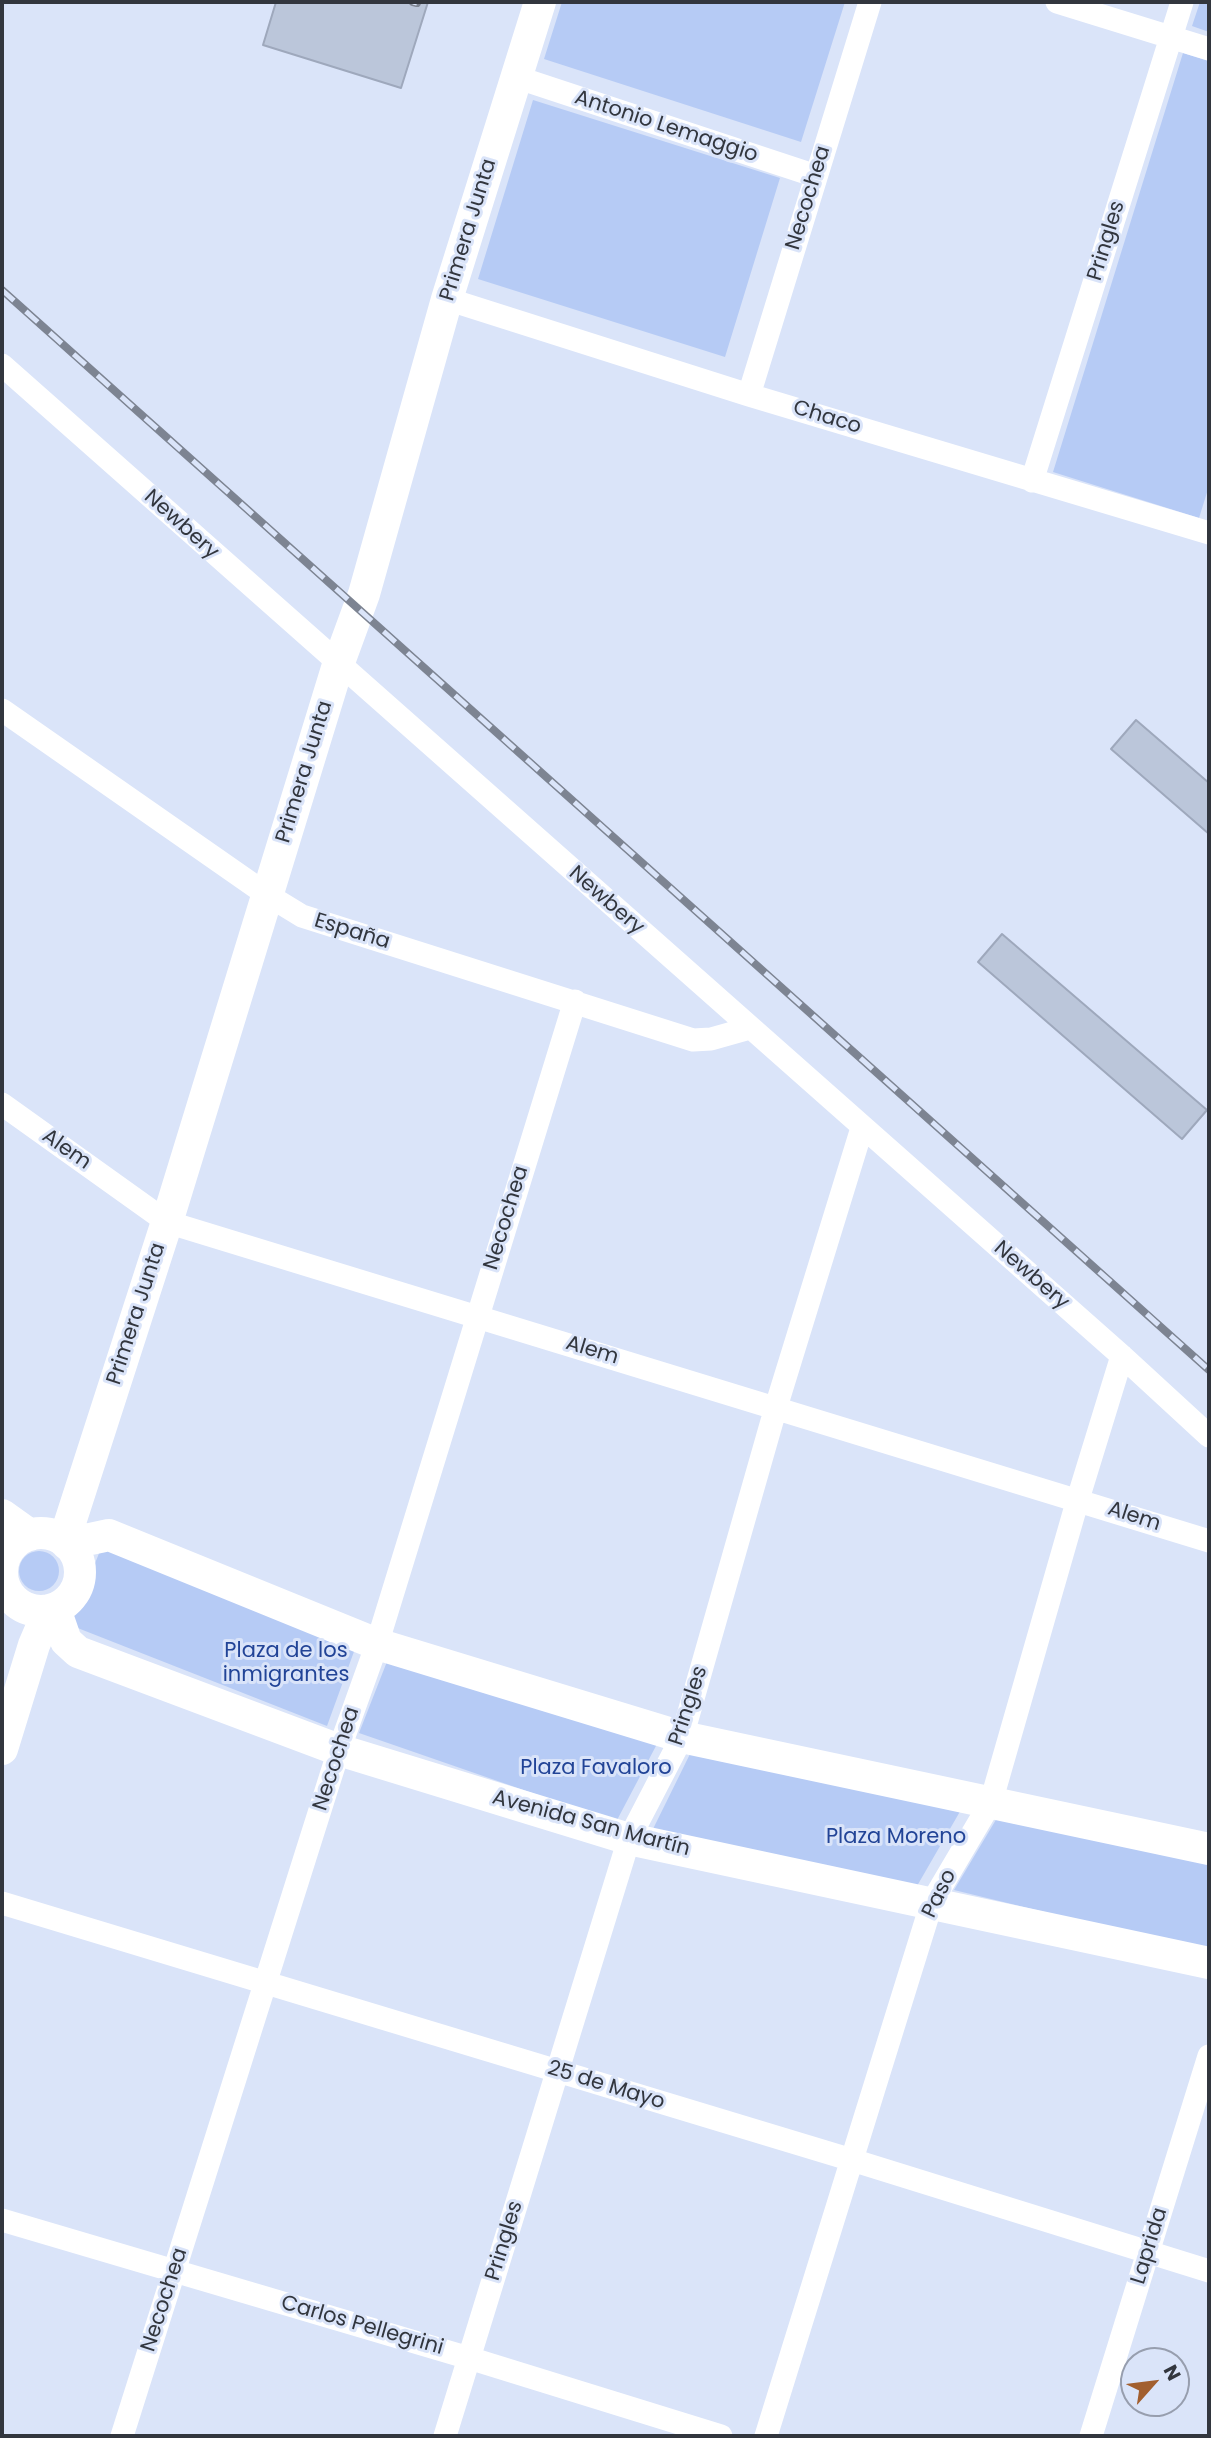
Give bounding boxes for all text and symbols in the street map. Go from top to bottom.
street label: Antonio Lemaggio [571,85,761,169]
street label: Necochea [781,143,837,253]
street label: Primera Junta [435,156,503,304]
street label: Pringles [1083,198,1131,284]
street label: Chaco [790,396,864,440]
street label: Newbery [138,485,224,565]
street label: Primera Junta [271,698,339,846]
street label: Newbery [563,861,649,941]
street label: España [311,909,393,955]
street label: Alem [37,1124,95,1176]
street label: Necochea [479,1163,535,1273]
street label: Newbery [988,1236,1074,1316]
street label: Primera Junta [102,1240,172,1388]
street label: Alem [563,1331,621,1371]
street label: Alem [1104,1497,1164,1537]
park label: Plaza de los inmigrantes [223,1639,349,1689]
street label: Pringles [664,1663,714,1749]
street label: Necochea [308,1704,366,1814]
park label: Plaza Favaloro [520,1756,672,1782]
street label: Avenida San Martín [489,1785,693,1863]
park label: Plaza Moreno [826,1825,966,1851]
street label: Paso [918,1866,962,1922]
street label: 25 de Mayo [544,2056,668,2116]
street label: Pringles [481,2198,529,2284]
street label: Laprida [1126,2205,1174,2287]
street label: Necochea [136,2245,194,2355]
street label: Carlos Pellegrini [278,2291,446,2361]
north arrow [1120,2347,1190,2417]
text: N [1157,2360,1187,2385]

